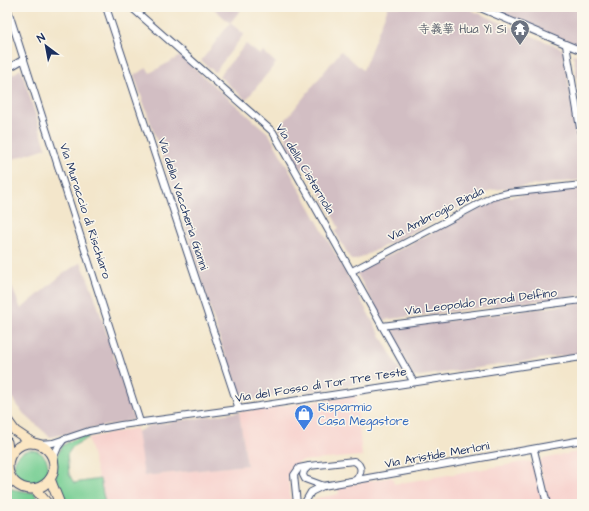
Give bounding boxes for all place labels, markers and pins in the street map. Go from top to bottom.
temple icon: 寺義華 Hua Yi Si [509,18,531,46]
place label: 寺義華 Hua Yi Si [418,21,506,38]
place label: Risparmio Casa Megastore [318,399,409,431]
shop icon: Risparmio Casa Megastore [293,403,315,431]

